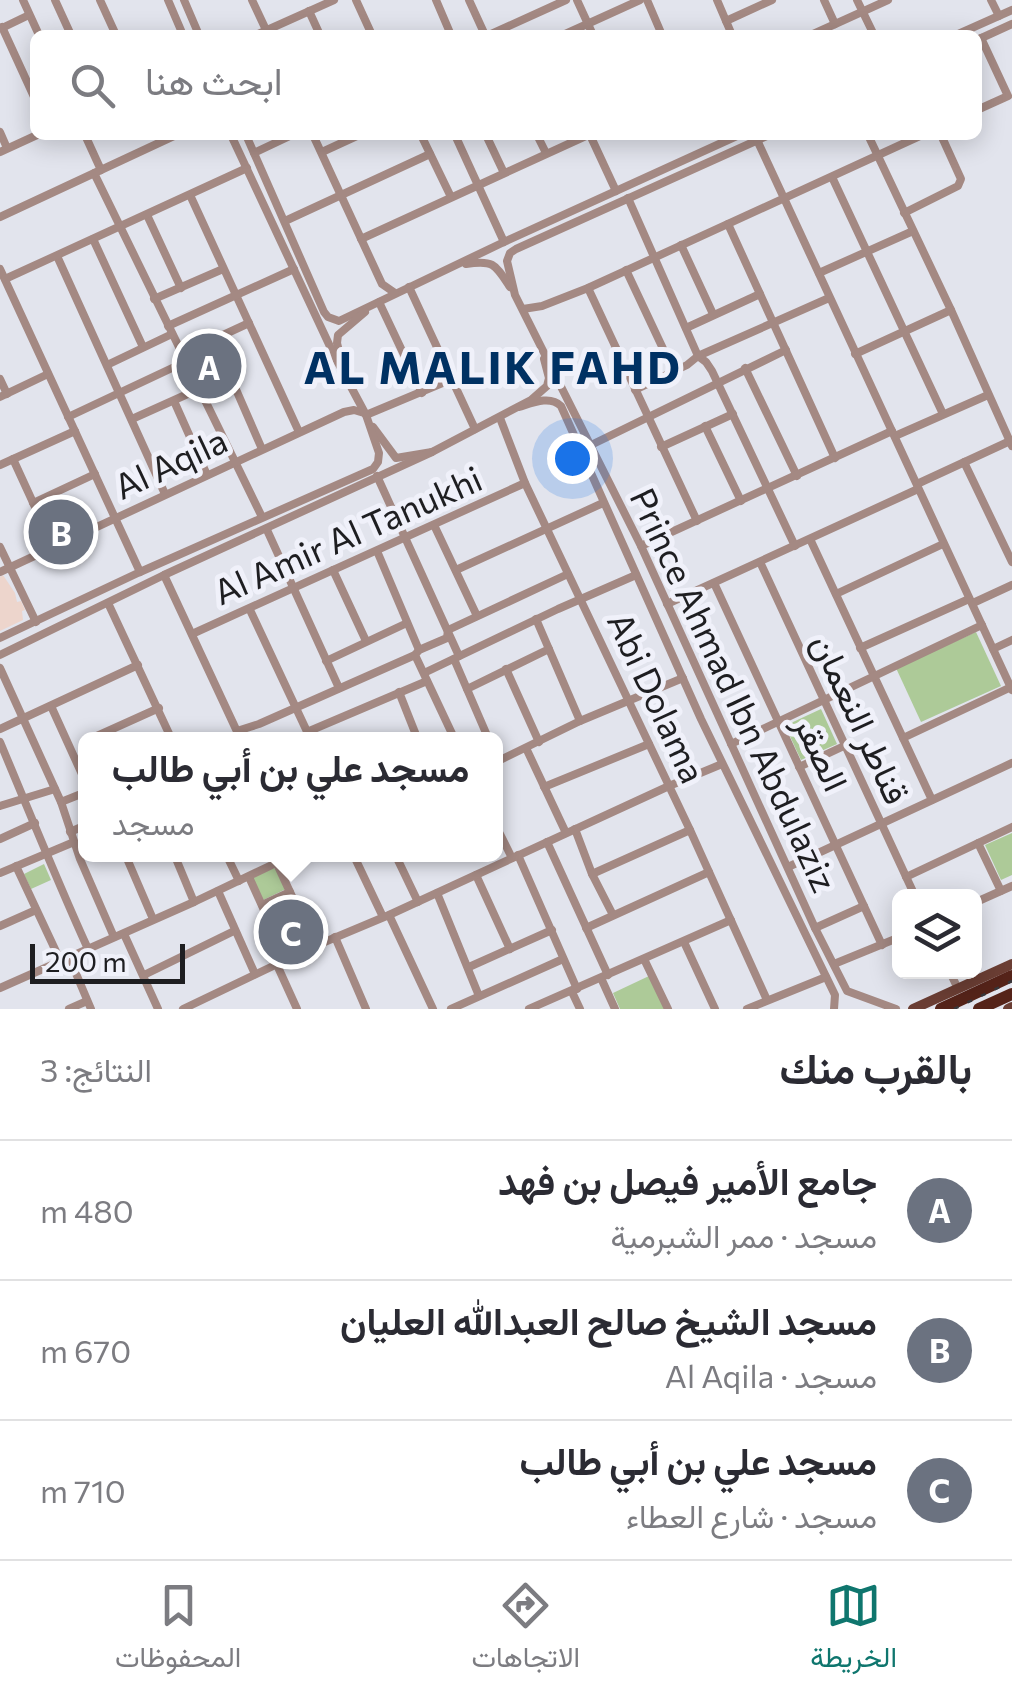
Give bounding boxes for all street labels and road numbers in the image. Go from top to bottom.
street label: Al Aqila [107,417,233,507]
street label: Al Amir Al Tanukhi [206,456,488,612]
street label: Prince Ahmad Ibn Abdulaziz [622,480,848,898]
street label: Abi Dolama [600,605,716,789]
street label: قناطر النعمان [801,626,920,811]
street label: الصقر [784,706,859,798]

